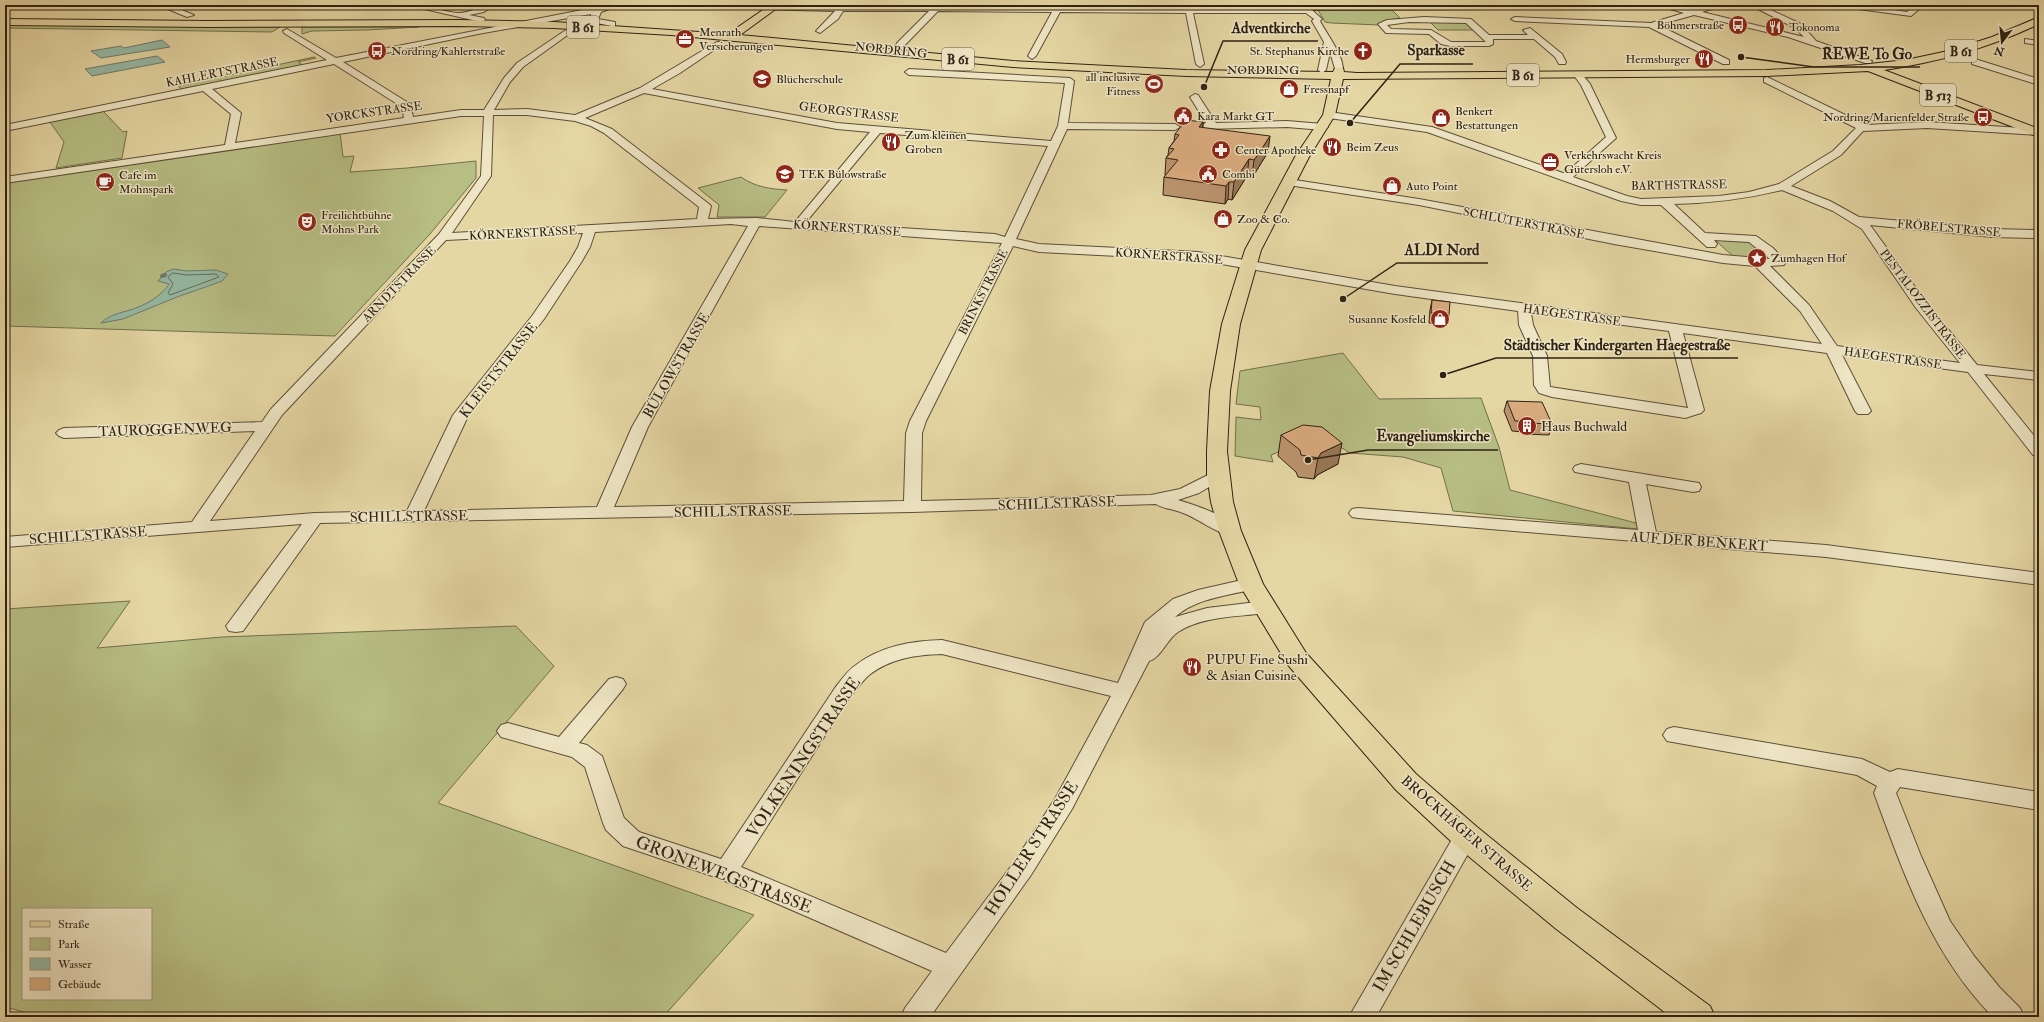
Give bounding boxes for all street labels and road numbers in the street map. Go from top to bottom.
road number: B 61 [567,16,599,38]
street label: NORDRING [854,39,928,62]
road number: B 61 [1945,40,1977,62]
road number: B 61 [942,48,974,70]
street label: KAHLERTSTRASSE [165,54,280,91]
street label: NORDRING [1227,63,1299,78]
road number: B 61 [1507,64,1539,86]
road number: B 513 [1920,84,1956,106]
street label: YORCKSTRASSE [325,98,423,127]
street label: GEORGSTRASSE [798,99,900,126]
street label: BARTHSTRASSE [1631,177,1728,194]
street label: SCHLÜTERSTRASSE [1462,204,1586,243]
street label: FRÖBELSTRASSE [1896,216,2002,241]
street label: KÖRNERSTRASSE [793,217,902,240]
street label: KÖRNERSTRASSE [469,223,578,244]
street label: ARNDTSTRASSE [359,243,440,326]
street label: KÖRNERSTRASSE [1115,245,1224,268]
street label: PESTALOZZISTRASSE [1876,246,1969,362]
street label: BRINKSTRASSE [955,247,1012,338]
street label: HAEGESTRASSE [1522,301,1622,330]
street label: BÜLOWSTRASSE [639,310,714,421]
street label: KLEISTSTRASSE [456,319,541,421]
street label: HAEGESTRASSE [1843,344,1943,373]
street label: TAUROGGENWEG [98,419,232,440]
street label: SCHILLSTRASSE [998,493,1116,514]
street label: SCHILLSTRASSE [674,502,792,521]
street label: SCHILLSTRASSE [350,507,468,526]
street label: SCHILLSTRASSE [28,523,148,548]
street label: AUF DER BENKERT [1629,528,1769,555]
street label: VOLKENINGSTRASSE [742,673,865,842]
street label: BROCKHÄGER STRASSE [1398,772,1536,895]
street label: HOLLER STRASSE [980,777,1083,920]
street label: GRONEWEGSTRASSE [633,831,815,918]
street label: IM SCHLEBUSCH [1368,857,1461,996]

